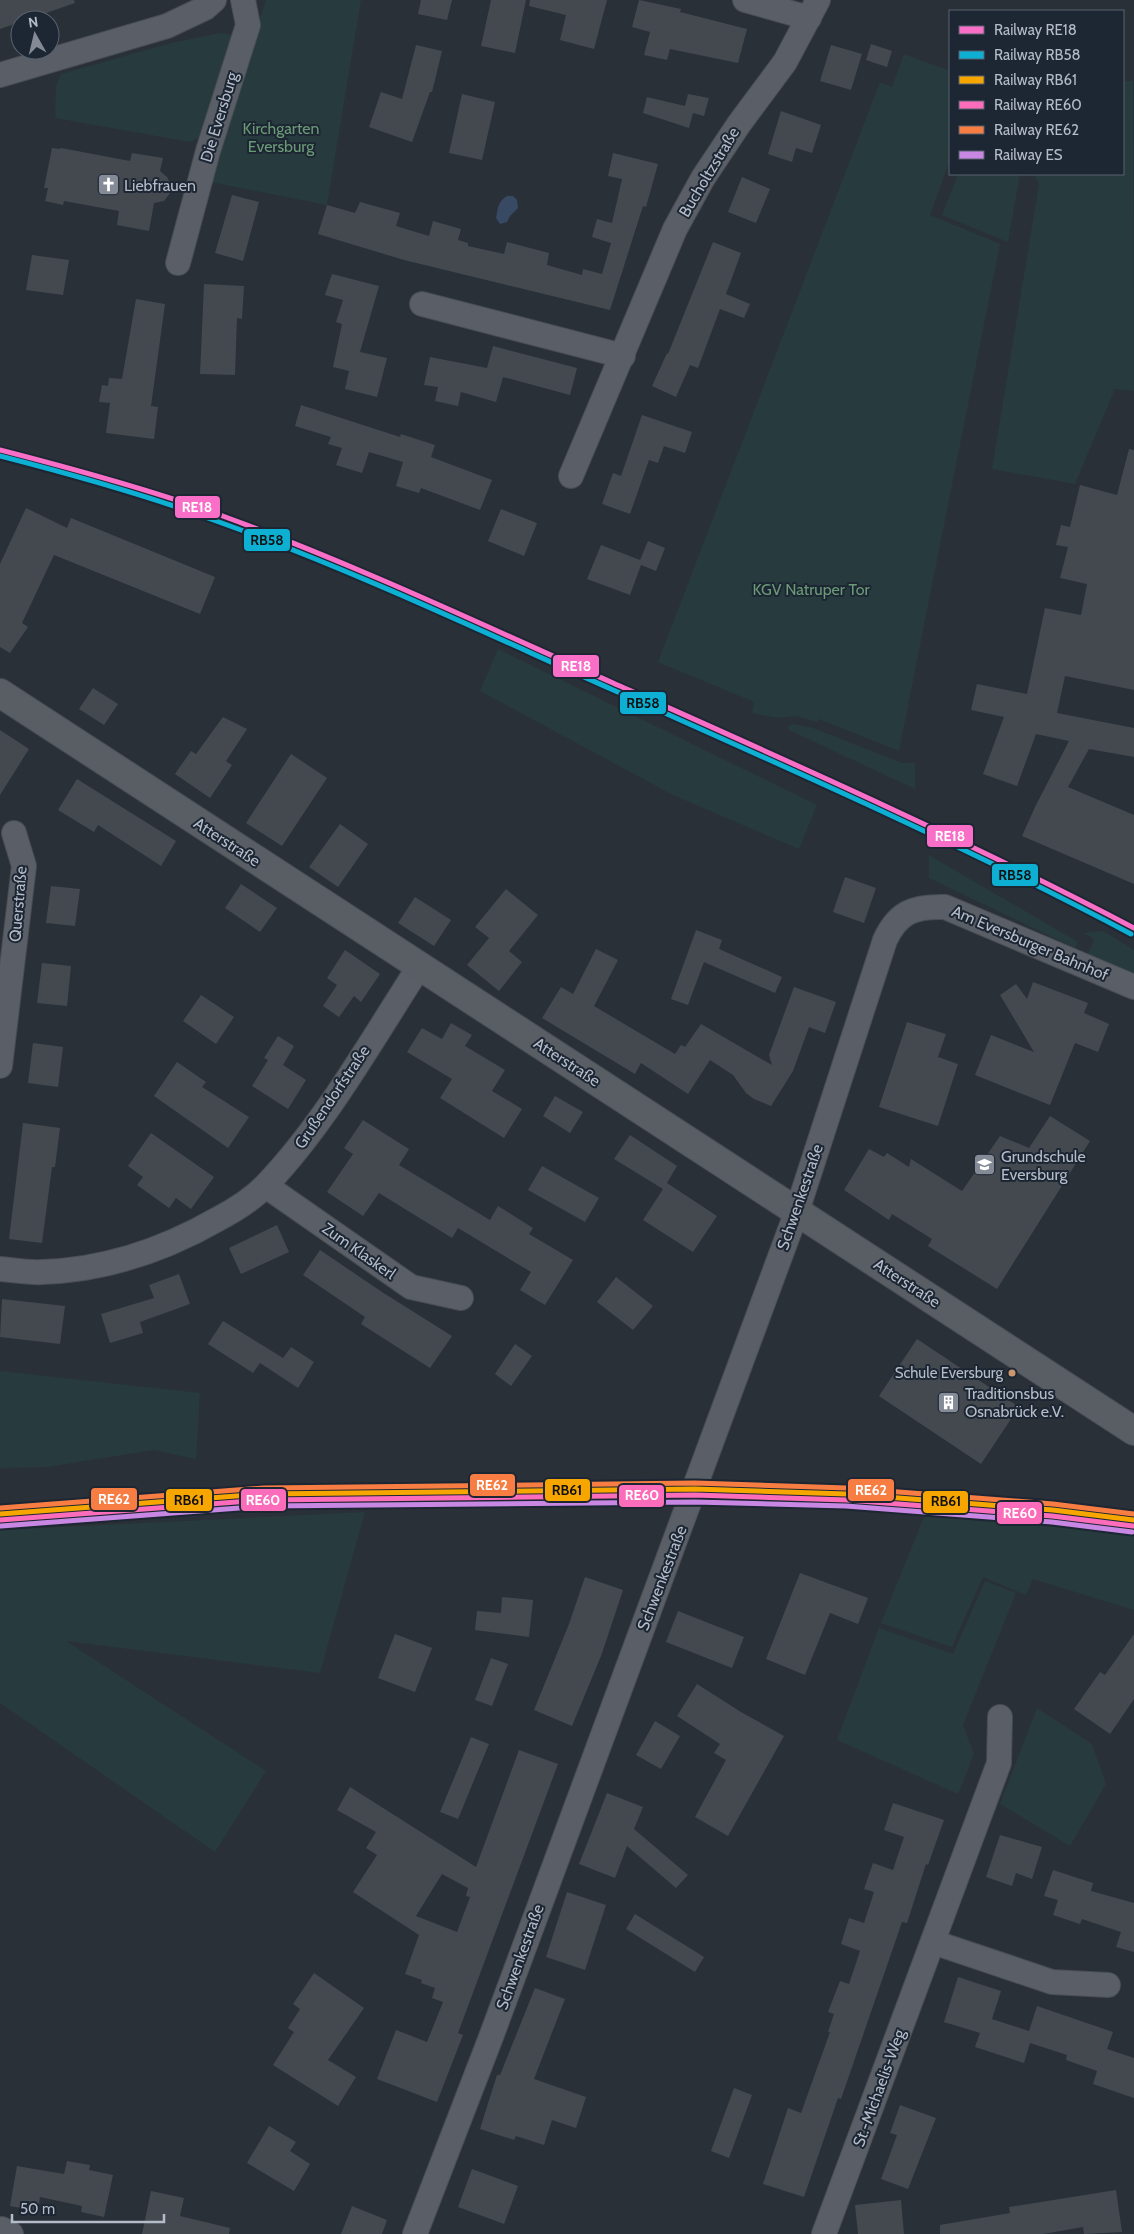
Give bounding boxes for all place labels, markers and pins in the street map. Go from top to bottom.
church icon: Liebfrauen [96,173,120,197]
place label: Liebfrauen [124,176,196,195]
place label: Grundschule Eversburg [1001,1147,1086,1184]
school or university icon: Grundschule Eversburg [973,1153,997,1177]
place label: Schule Eversburg [895,1364,1004,1382]
marker: Schule Eversburg [1007,1368,1017,1378]
place label: Traditionsbus Osnabrück e.V. [965,1384,1064,1421]
building icon: Traditionsbus Osnabrück e.V. [937,1390,961,1414]

